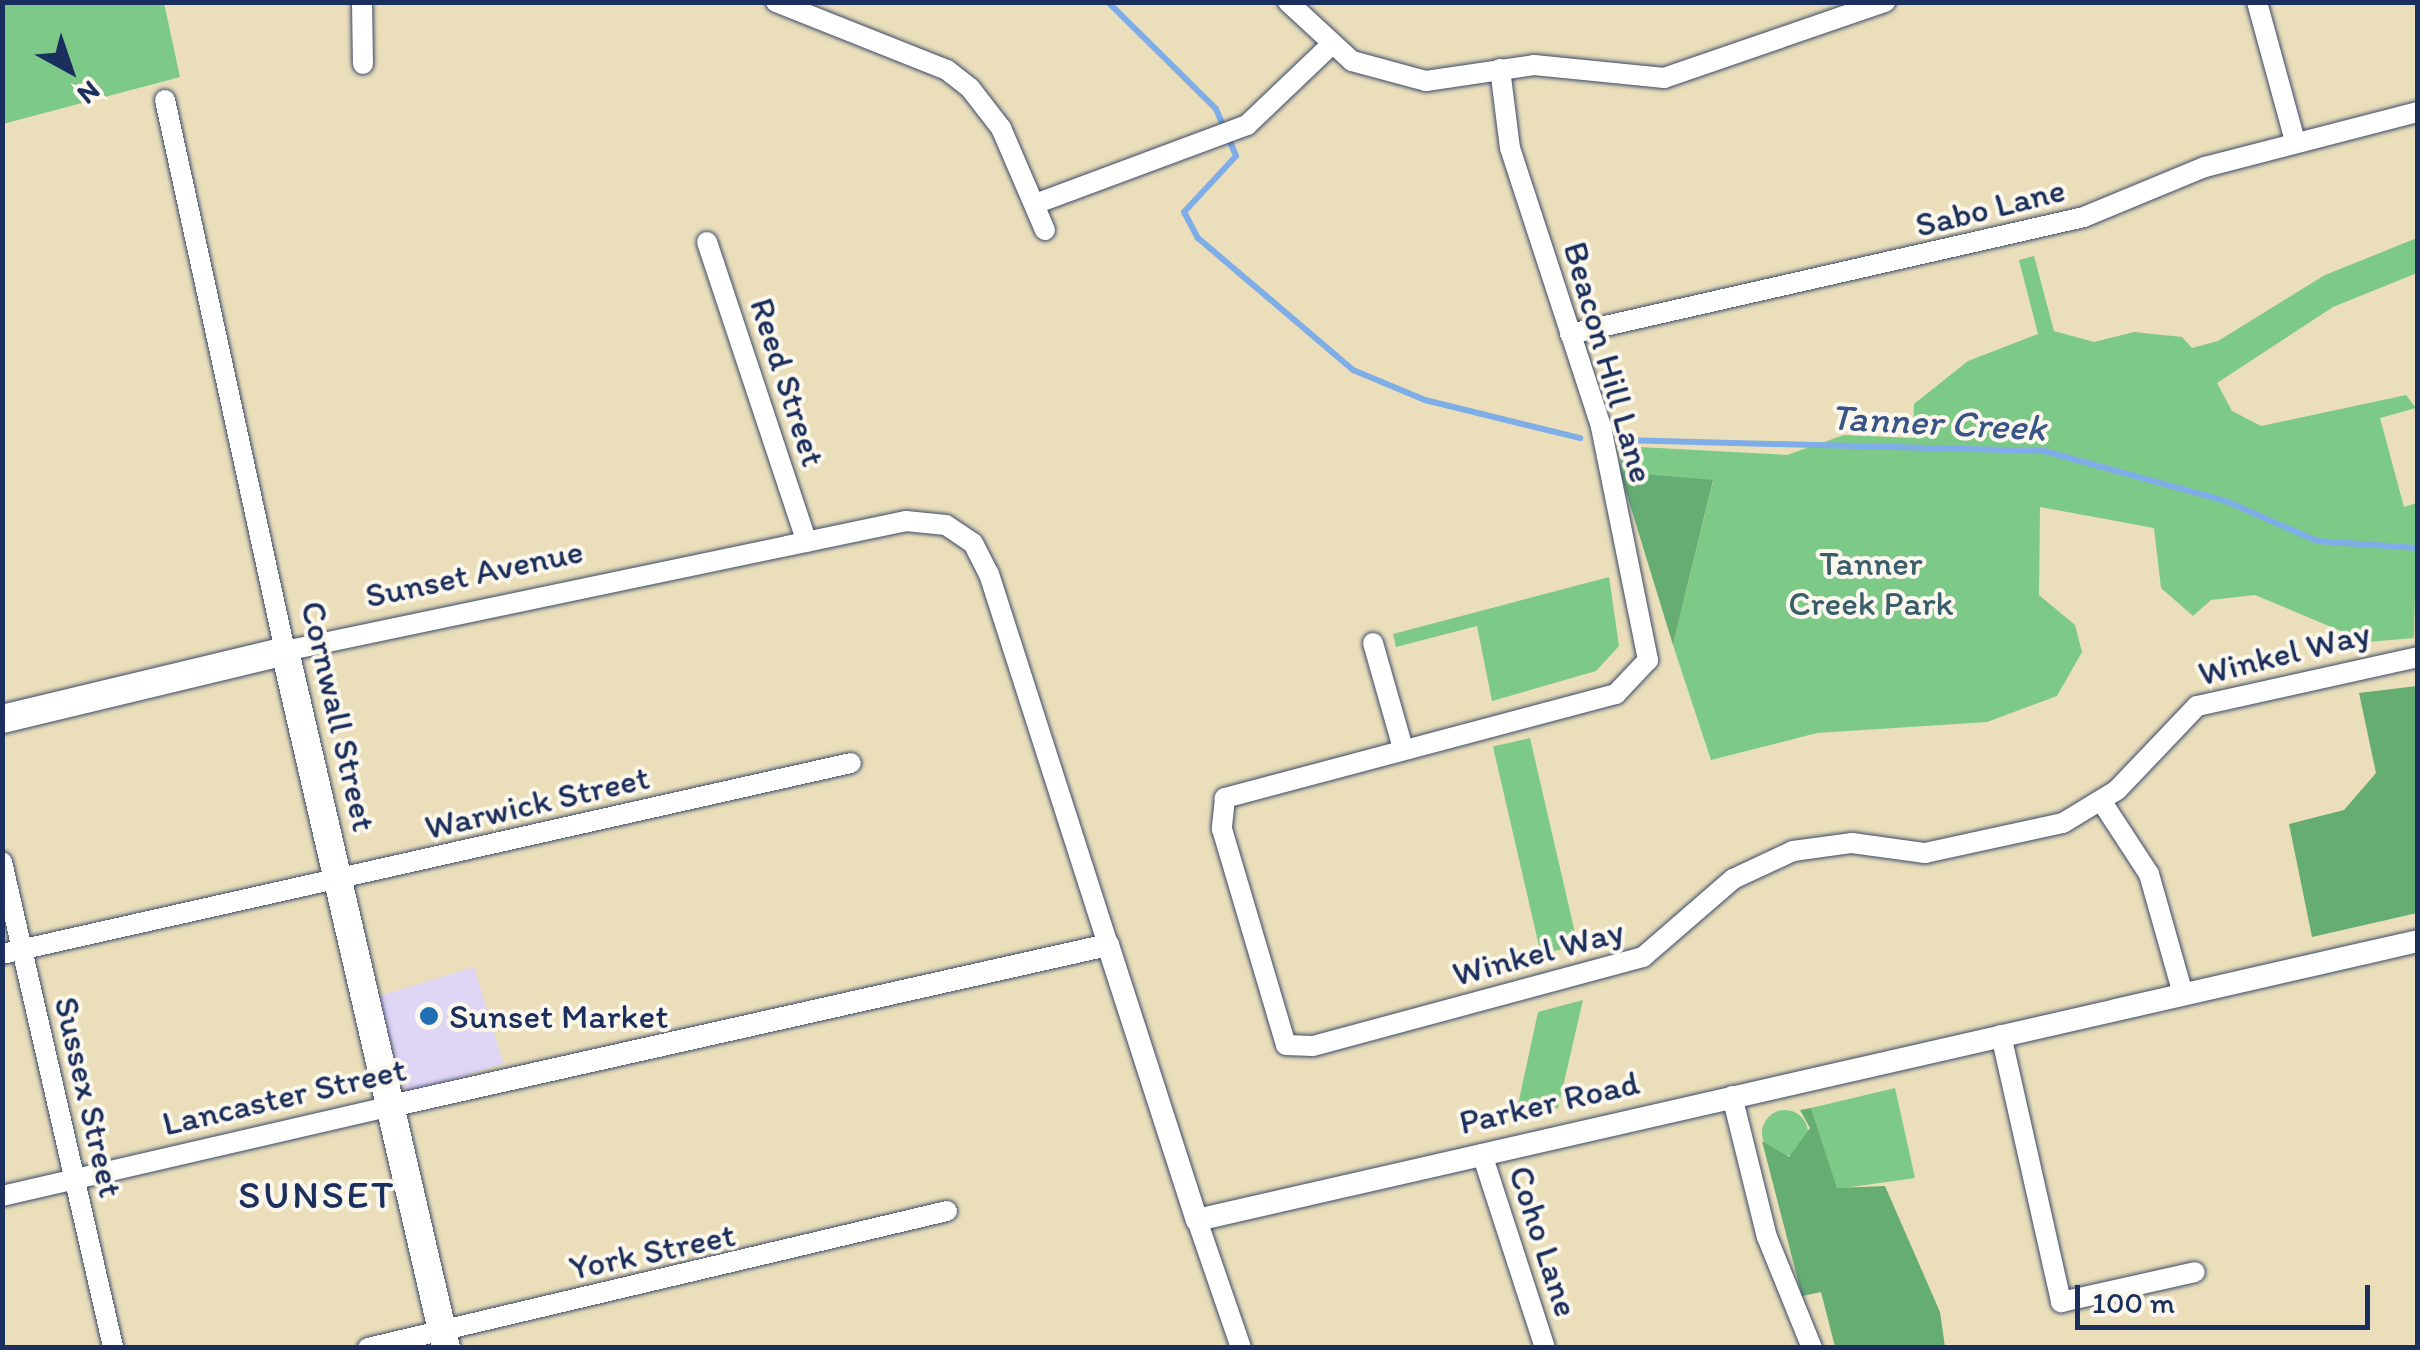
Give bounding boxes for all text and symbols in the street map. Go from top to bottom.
north arrow [20,20,120,120]
text: N [71,74,107,112]
street label: Sabo Lane [1910,168,2070,246]
street label: Beacon Hill Lane [1554,236,1664,488]
street label: Reed Street [741,293,835,471]
water label: Tanner Creek [1829,395,2047,451]
street label: Sunset Avenue [361,529,587,617]
park label: Tanner Creek Park [1789,542,1953,624]
street label: Cornwall Street [292,597,386,835]
street label: Winkel Way [2195,612,2373,694]
street label: Warwick Street [421,756,653,848]
street label: Winkel Way [1449,909,1627,995]
street label: Sussex Street [46,993,132,1201]
place label: Sunset Market [449,995,668,1037]
marker: Sunset Market [418,1005,440,1027]
street label: Lancaster Street [158,1048,410,1144]
street label: Parker Road [1455,1061,1643,1143]
street label: Coho Lane [1500,1160,1588,1322]
district label: SUNSET [238,1170,396,1218]
street label: York Street [566,1213,738,1289]
scale bar [2080,1265,2375,1327]
text: 100 m [2092,1284,2175,1321]

